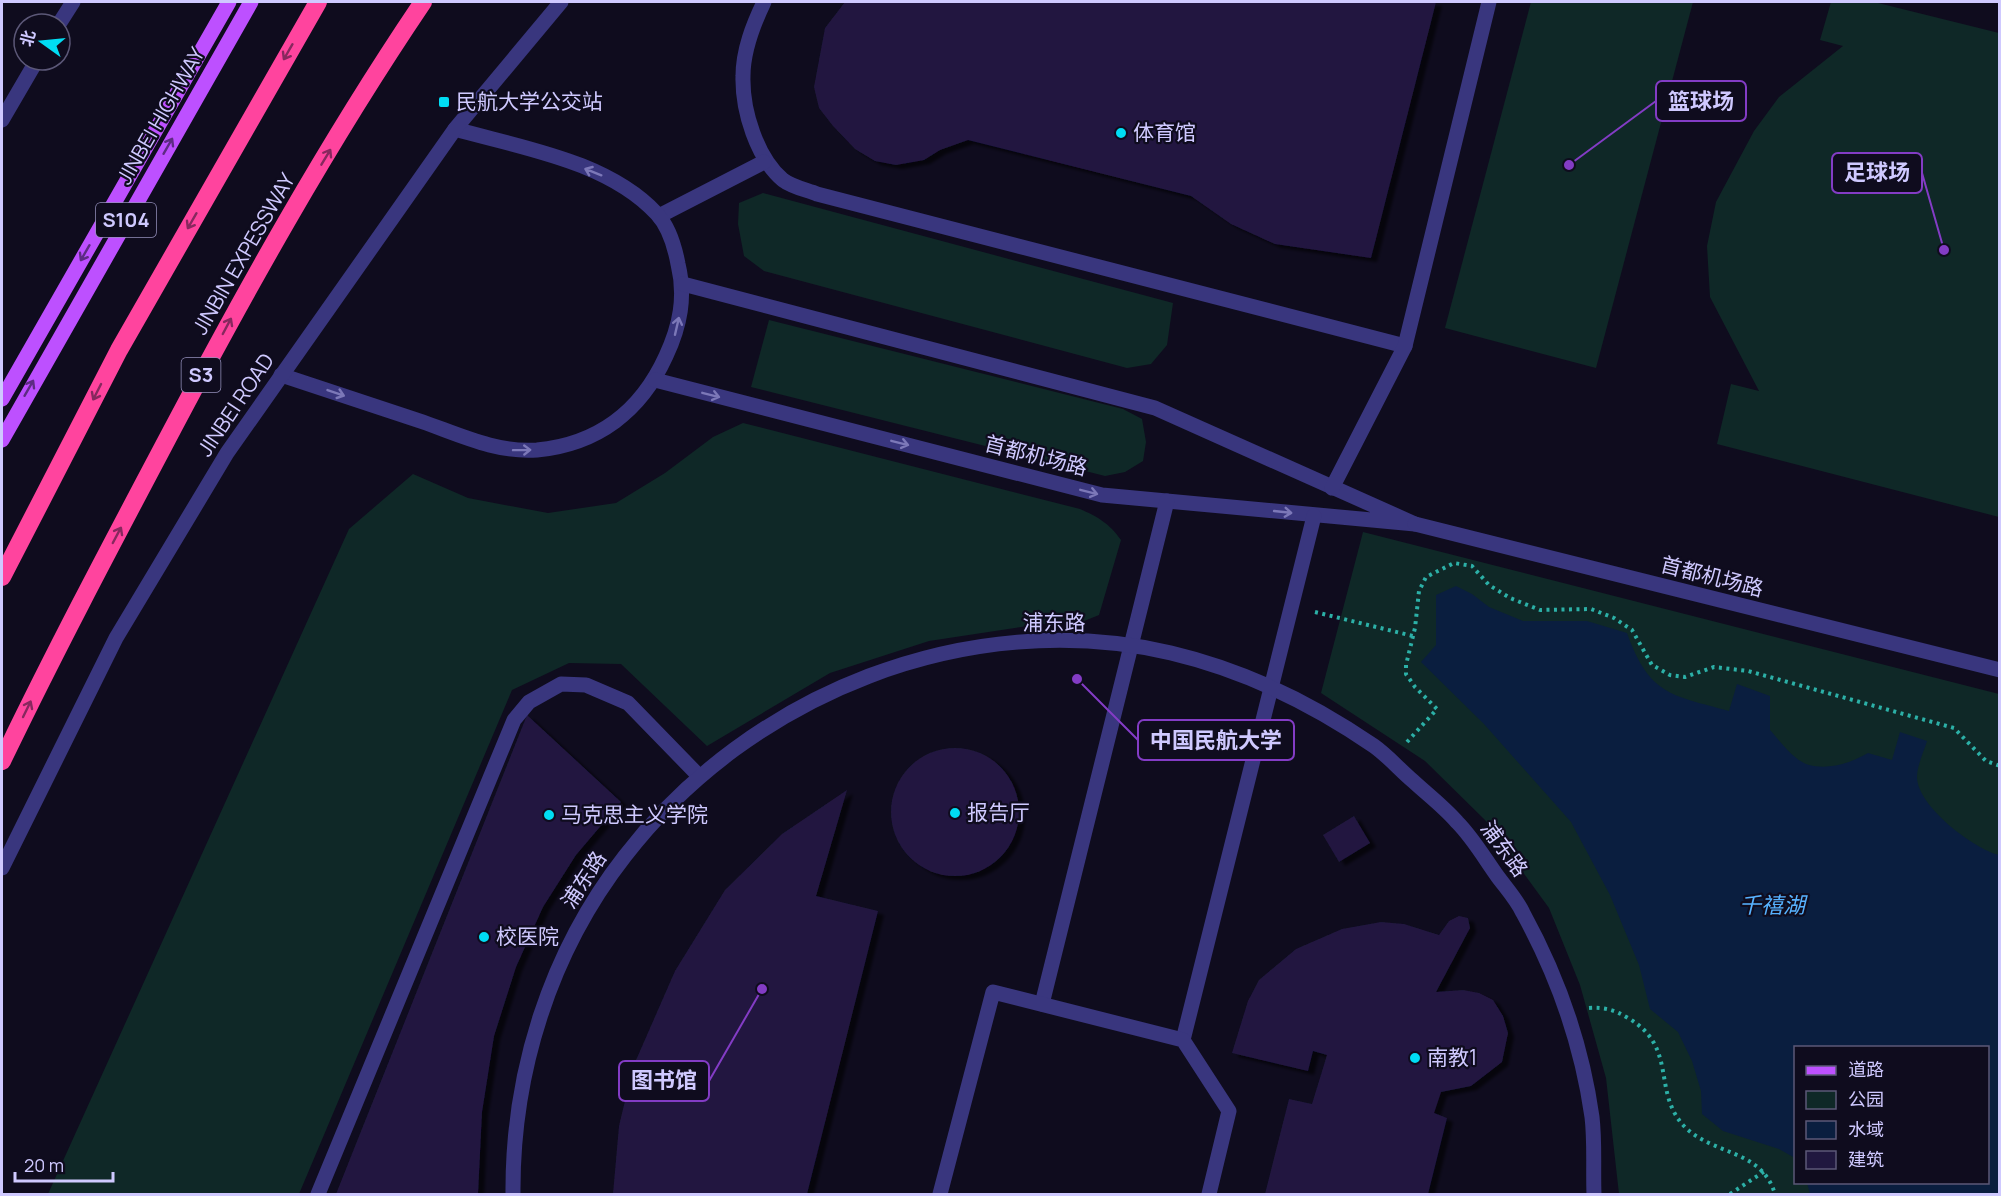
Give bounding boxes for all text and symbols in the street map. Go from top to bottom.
north arrow [12,12,72,72]
text: 北 [15,28,40,49]
street label: JINBEI HIGHWAY [110,42,211,189]
one-way arrow [282,42,293,60]
callout: 篮球场 [1656,81,1746,121]
text: 篮球场 [1668,86,1734,116]
place label: 民航大学公交站 [456,87,603,115]
marker: 民航大学公交站 [437,95,451,109]
place label: 体育馆 [1133,118,1196,146]
marker: 体育馆 [1114,126,1128,140]
one-way arrow [162,138,174,155]
one-way arrow [320,149,332,166]
callout: 足球场 [1832,153,1922,193]
text: 足球场 [1844,157,1910,187]
one-way arrow [585,166,603,177]
street label: JINBIN EXPESSWAY [186,167,301,339]
road number: S104 [96,203,156,237]
one-way arrow [186,212,198,229]
one-way arrow [79,244,91,261]
one-way arrow [222,317,233,335]
one-way arrow [672,317,684,336]
street label: JINBEI ROAD [190,348,280,461]
road number: S3 [182,358,220,392]
one-way arrow [24,380,36,397]
one-way arrow [91,382,103,400]
one-way arrow [326,389,345,400]
one-way arrow [702,389,721,401]
street label: 首都机场路 [982,429,1091,481]
one-way arrow [890,438,909,450]
one-way arrow [511,444,531,456]
one-way arrow [1079,486,1098,498]
one-way arrow [1272,507,1292,518]
one-way arrow [112,527,123,545]
street label: 首都机场路 [1658,550,1767,602]
street label: 浦东路 [1023,608,1086,636]
one-way arrow [22,700,34,718]
callout: 中国民航大学 [1138,720,1294,760]
text: 中国民航大学 [1150,725,1282,755]
place label: 报告厅 [967,798,1030,826]
place label: 马克思主义学院 [561,800,708,828]
marker: 报告厅 [948,806,962,820]
marker: 马克思主义学院 [542,808,556,822]
street label: 浦东路 [1475,815,1535,882]
street label: 浦东路 [554,845,612,913]
water label: 千禧湖 [1739,890,1808,920]
place label: 校医院 [496,922,559,950]
marker: 校医院 [477,930,491,944]
place label: 南教1 [1427,1043,1477,1071]
legend [1794,1046,1989,1184]
marker: 南教1 [1408,1051,1422,1065]
text: 道路 [1848,1057,1884,1081]
callout: 图书馆 [619,1061,709,1101]
text: 图书馆 [631,1065,697,1095]
text: 公园 [1848,1087,1884,1111]
text: 水域 [1848,1117,1884,1141]
scale bar [15,1145,112,1183]
text: 建筑 [1848,1147,1884,1171]
text: 20 m [24,1153,64,1177]

